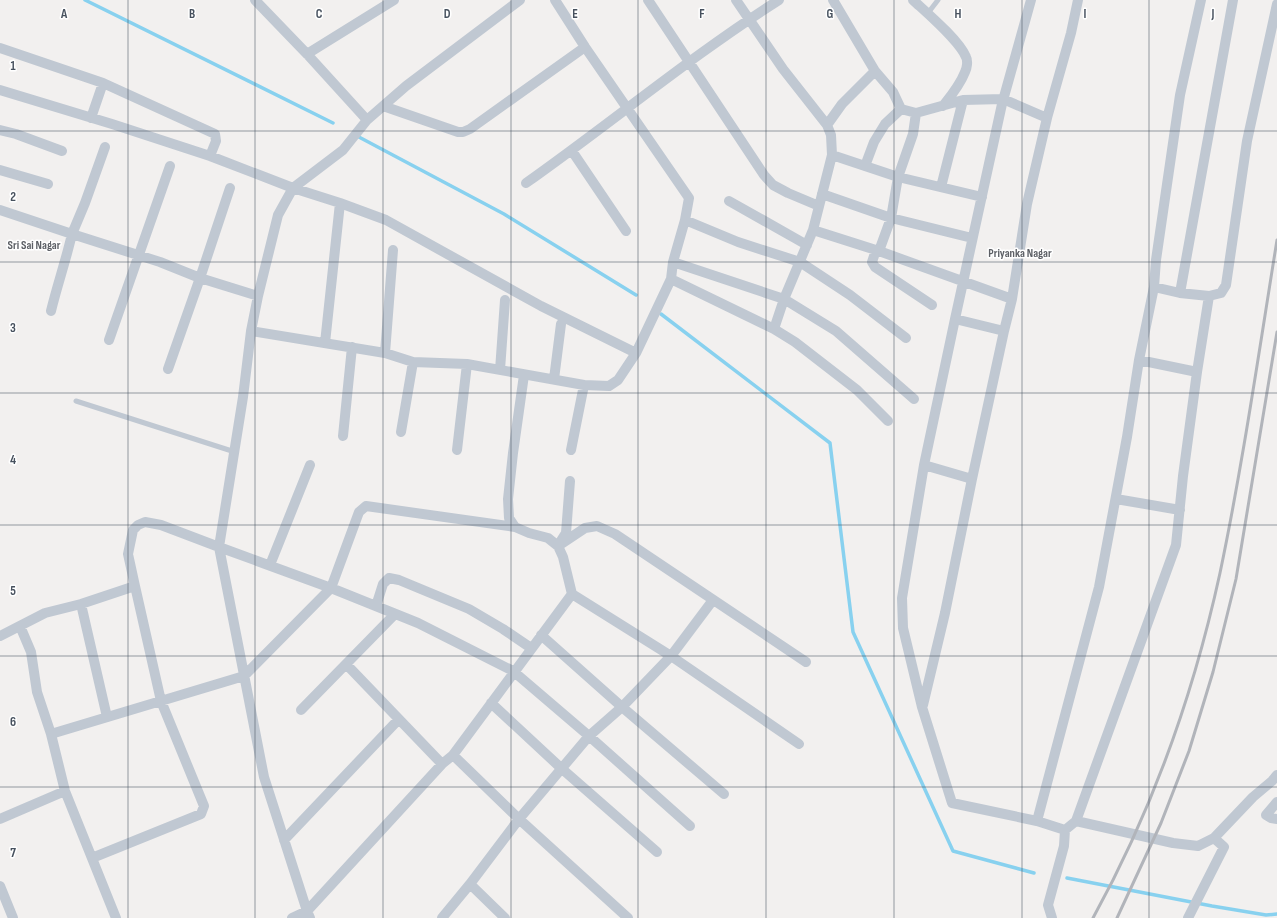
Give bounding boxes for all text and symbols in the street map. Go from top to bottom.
text: A [60,6,68,22]
text: B [189,6,195,22]
text: C [316,6,323,22]
text: D [444,6,451,22]
text: E [572,6,578,22]
text: F [699,6,705,22]
text: G [827,6,834,22]
text: H [955,6,962,22]
text: I [1084,6,1087,22]
text: J [1211,6,1215,22]
text: 1 [10,58,16,74]
text: 2 [10,189,16,205]
district label: Sri Sai Nagar [8,238,61,253]
district label: Priyanka Nagar [988,246,1052,261]
text: 3 [10,320,16,336]
text: 4 [10,452,16,468]
text: 5 [10,583,16,599]
text: 6 [10,714,16,730]
text: 7 [10,845,16,861]

